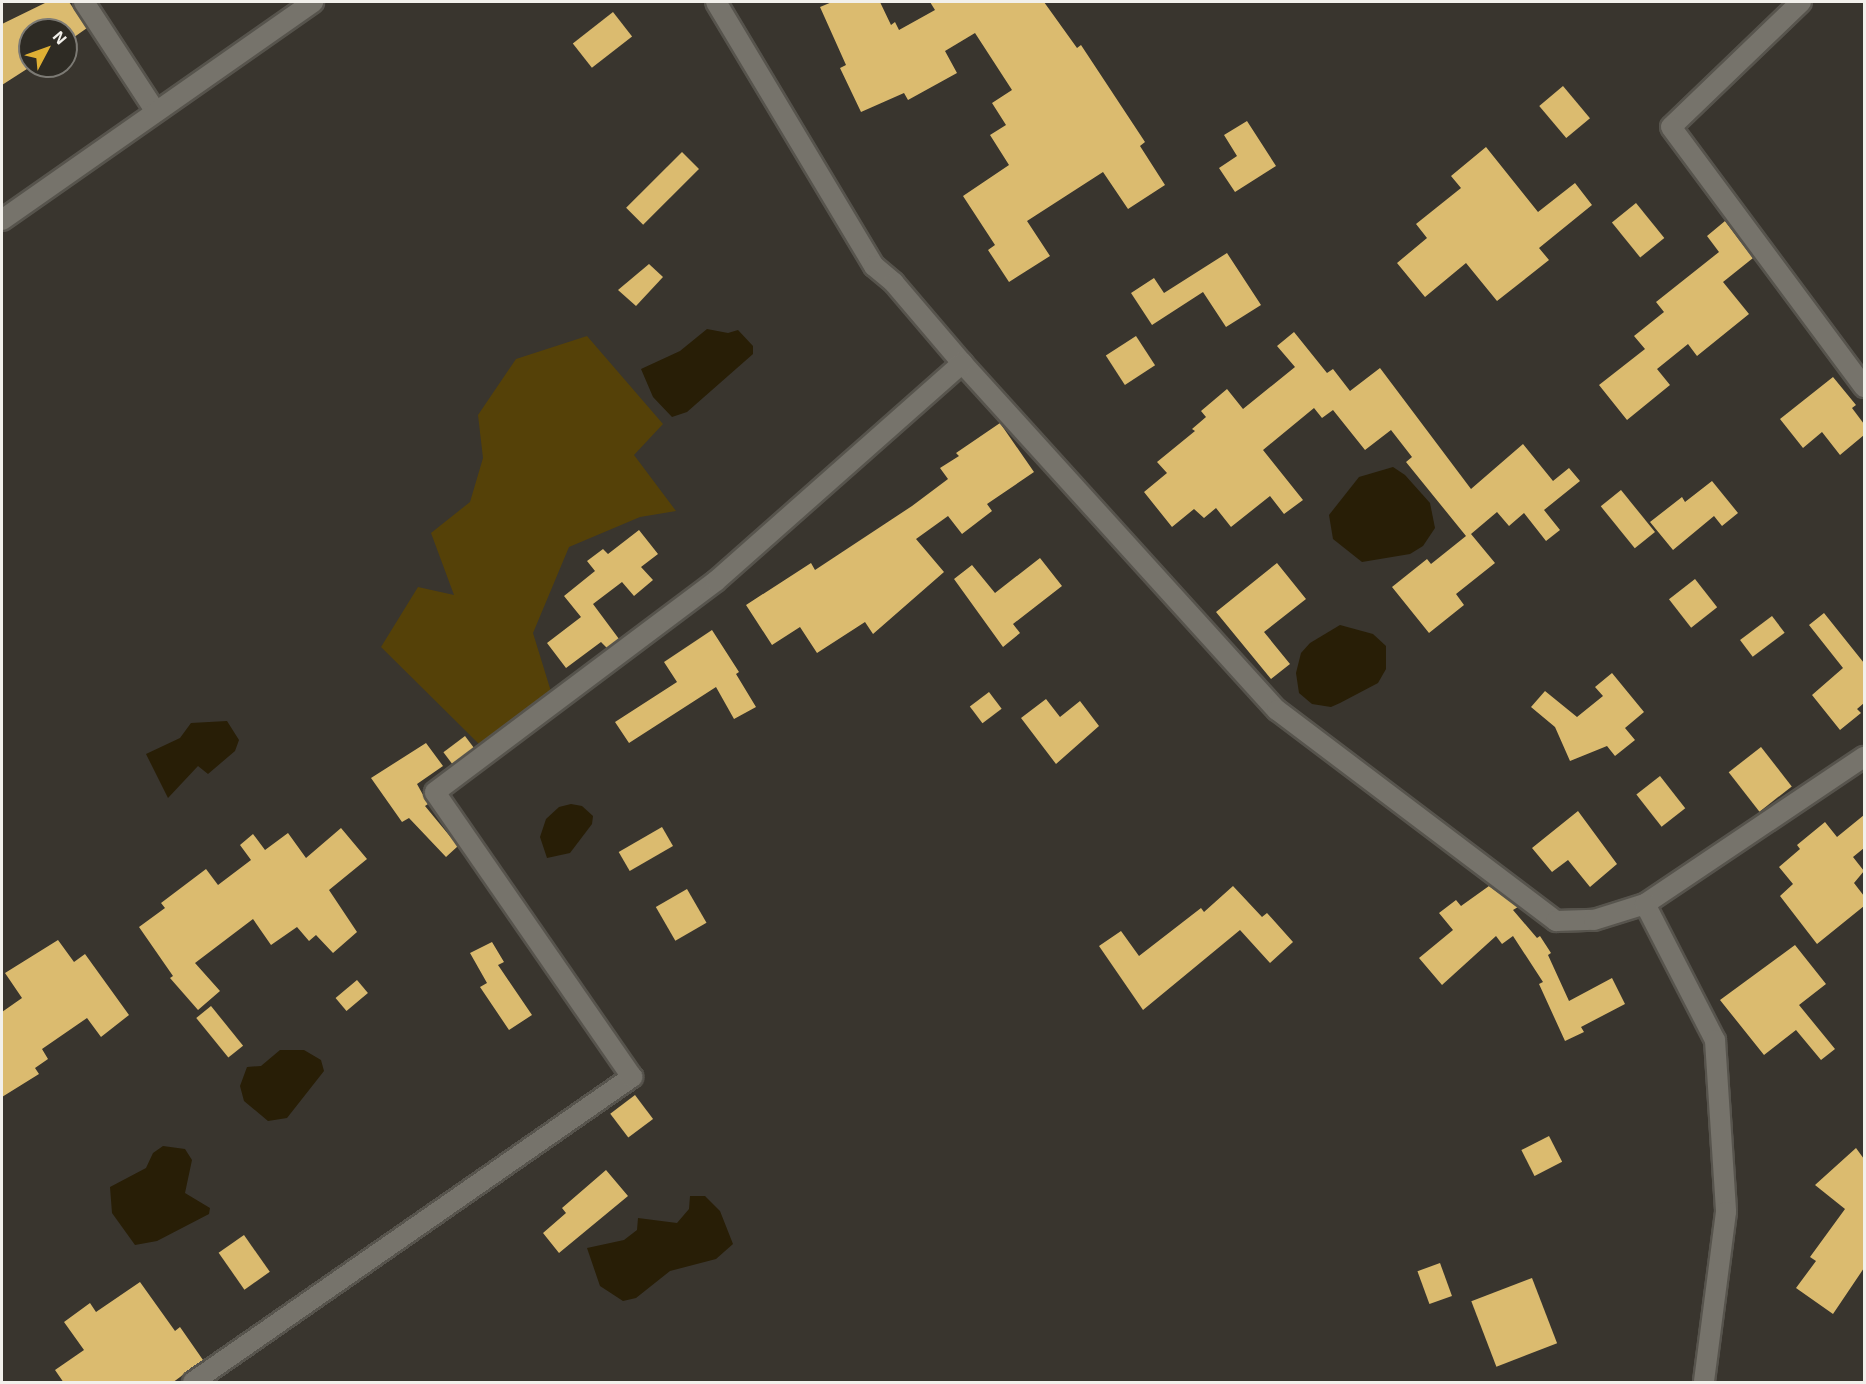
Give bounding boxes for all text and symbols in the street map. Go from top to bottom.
north arrow [18,18,78,78]
text: N [49,27,71,48]

